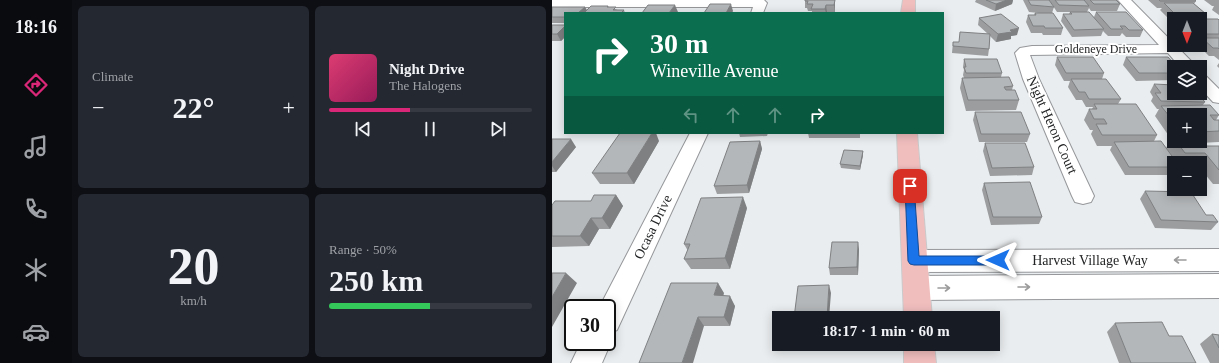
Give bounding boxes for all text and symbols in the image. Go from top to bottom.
north arrow [1167,12,1207,52]
map controls [1167,12,1207,196]
text: 18:16 [15,17,57,37]
icon: right [584,28,636,80]
text: 30 m [650,28,708,59]
street label: Goldeneye Drive [1055,42,1137,56]
button: layers [1167,60,1207,100]
text: Night Drive [389,61,464,77]
text: Wineville Avenue [650,61,778,81]
text: Climate [92,69,133,84]
icon: directions [22,71,50,99]
street label: Night Heron Court [1024,74,1080,176]
text: The Halogens [389,78,462,93]
text: 22° [173,91,215,124]
text: − [92,95,104,120]
text: + [283,95,295,120]
icon: left [680,104,702,126]
icon: ahead [722,104,744,126]
icon: ahead [764,104,786,126]
icon: right [806,104,828,126]
button: + [1167,108,1207,148]
icon: previous [352,118,374,140]
icon: pause [419,118,441,140]
icon: next [487,118,509,140]
icon: music [22,133,50,161]
button: − [1167,156,1207,196]
pin [893,169,927,203]
icon: arrive [899,175,921,197]
street label: Ocasa Drive [631,192,675,262]
icon: phone [22,195,50,223]
text: 20 [168,238,220,295]
position arrow [977,239,1019,281]
text: Range · 50% [329,242,397,257]
street label: Harvest Village Way [1032,253,1148,268]
icon: climate [22,256,50,284]
one-way arrow [1174,256,1187,264]
text: 250 km [329,264,423,297]
one-way arrow [1017,283,1030,291]
one-way arrow [937,284,950,292]
text: km/h [180,293,207,308]
speed limit sign: 30 [564,299,616,351]
icon: car [22,318,50,346]
text: 18:17 · 1 min · 60 m [822,323,950,339]

